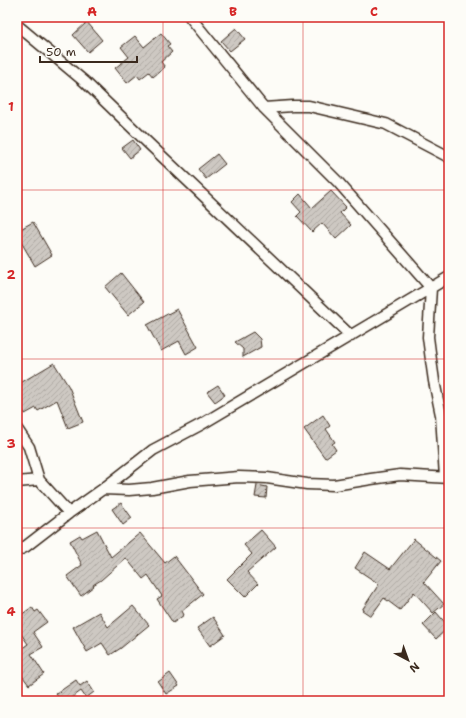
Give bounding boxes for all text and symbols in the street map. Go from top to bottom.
text: A [87,3,97,20]
text: B [229,3,237,20]
text: C [370,3,378,20]
scale bar [40,38,137,64]
text: 50 m [46,44,76,60]
text: 1 [8,98,14,115]
text: 2 [6,266,16,283]
text: 3 [6,435,16,452]
text: 4 [6,603,16,620]
north arrow [388,640,428,680]
text: N [406,659,422,676]

